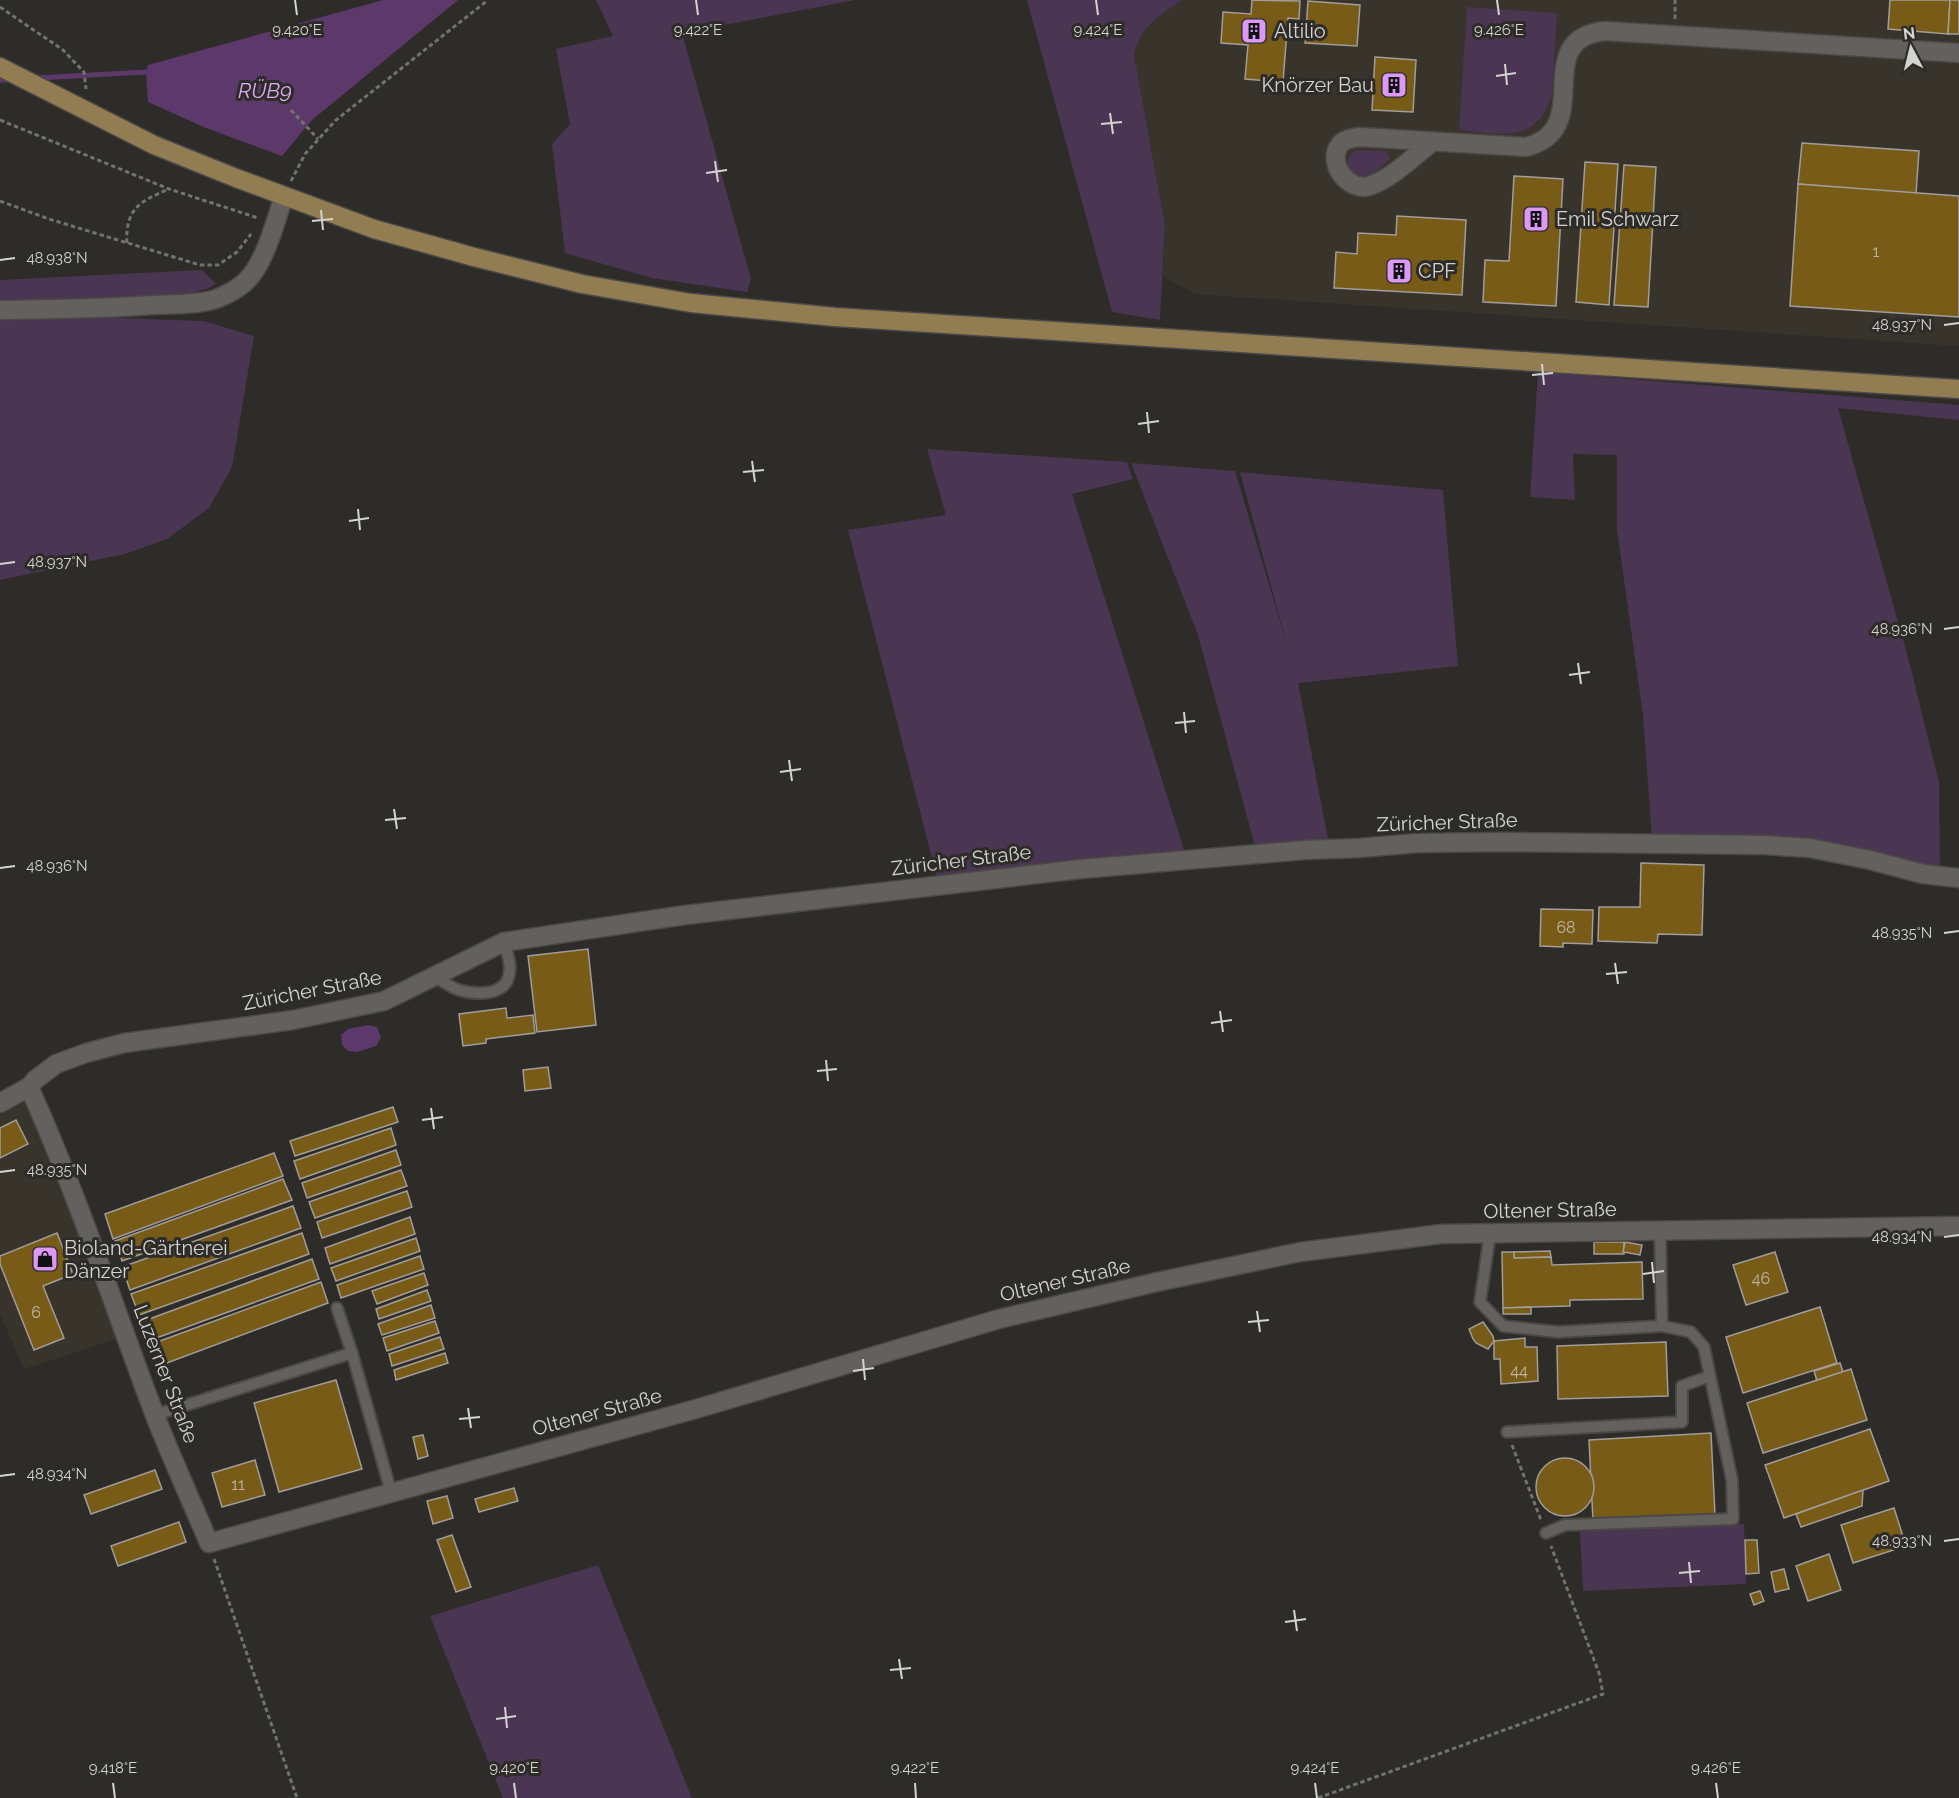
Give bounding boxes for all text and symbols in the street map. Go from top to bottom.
building icon: Altilio [1239,16,1269,46]
north arrow [1881,18,1941,78]
place label: Altilio [1274,19,1326,43]
text: 9.420°E [272,21,322,39]
text: 9.422°E [674,21,722,39]
text: 9.424°E [1074,21,1122,39]
text: 9.426°E [1474,21,1524,39]
text: N [1902,23,1916,44]
building icon: Knörzer Bau [1379,70,1409,100]
place label: Knörzer Bau [1261,73,1374,97]
water label: RÜB9 [238,78,292,103]
building icon: Emil Schwarz [1521,204,1551,234]
place label: Emil Schwarz [1556,207,1679,231]
house number: 1 [1873,242,1880,261]
text: 48.938°N [26,249,88,267]
building icon: CPF [1384,256,1414,286]
place label: CPF [1418,259,1456,283]
text: 48.937°N [1872,316,1932,334]
text: 48.937°N [27,553,87,571]
text: 48.936°N [1871,620,1933,638]
street label: Züricher Straße [1376,808,1518,836]
street label: Züricher Straße [890,839,1033,880]
text: 48.936°N [26,857,88,875]
house number: 68 [1556,918,1576,937]
text: 48.935°N [1872,924,1932,942]
street label: Züricher Straße [241,965,384,1015]
text: 48.935°N [27,1161,87,1179]
street label: Oltener Straße [1483,1197,1617,1223]
text: 48.934°N [1872,1228,1932,1246]
place label: Bioland-Gärtnerei Dänzer [64,1236,228,1283]
shop icon: Bioland-Gärtnerei Dänzer [30,1244,60,1274]
street label: Oltener Straße [997,1253,1133,1307]
house number: 46 [1752,1269,1770,1288]
street label: Luzerner Straße [129,1301,203,1447]
house number: 6 [31,1303,41,1322]
house number: 44 [1510,1361,1528,1380]
street label: Oltener Straße [530,1383,665,1441]
text: 48.934°N [27,1465,87,1483]
house number: 11 [231,1475,245,1494]
text: 48.933°N [1872,1532,1932,1550]
text: 9.418°E [89,1759,137,1777]
text: 9.420°E [489,1759,539,1777]
text: 9.422°E [891,1759,939,1777]
text: 9.424°E [1291,1759,1339,1777]
text: 9.426°E [1691,1759,1741,1777]

